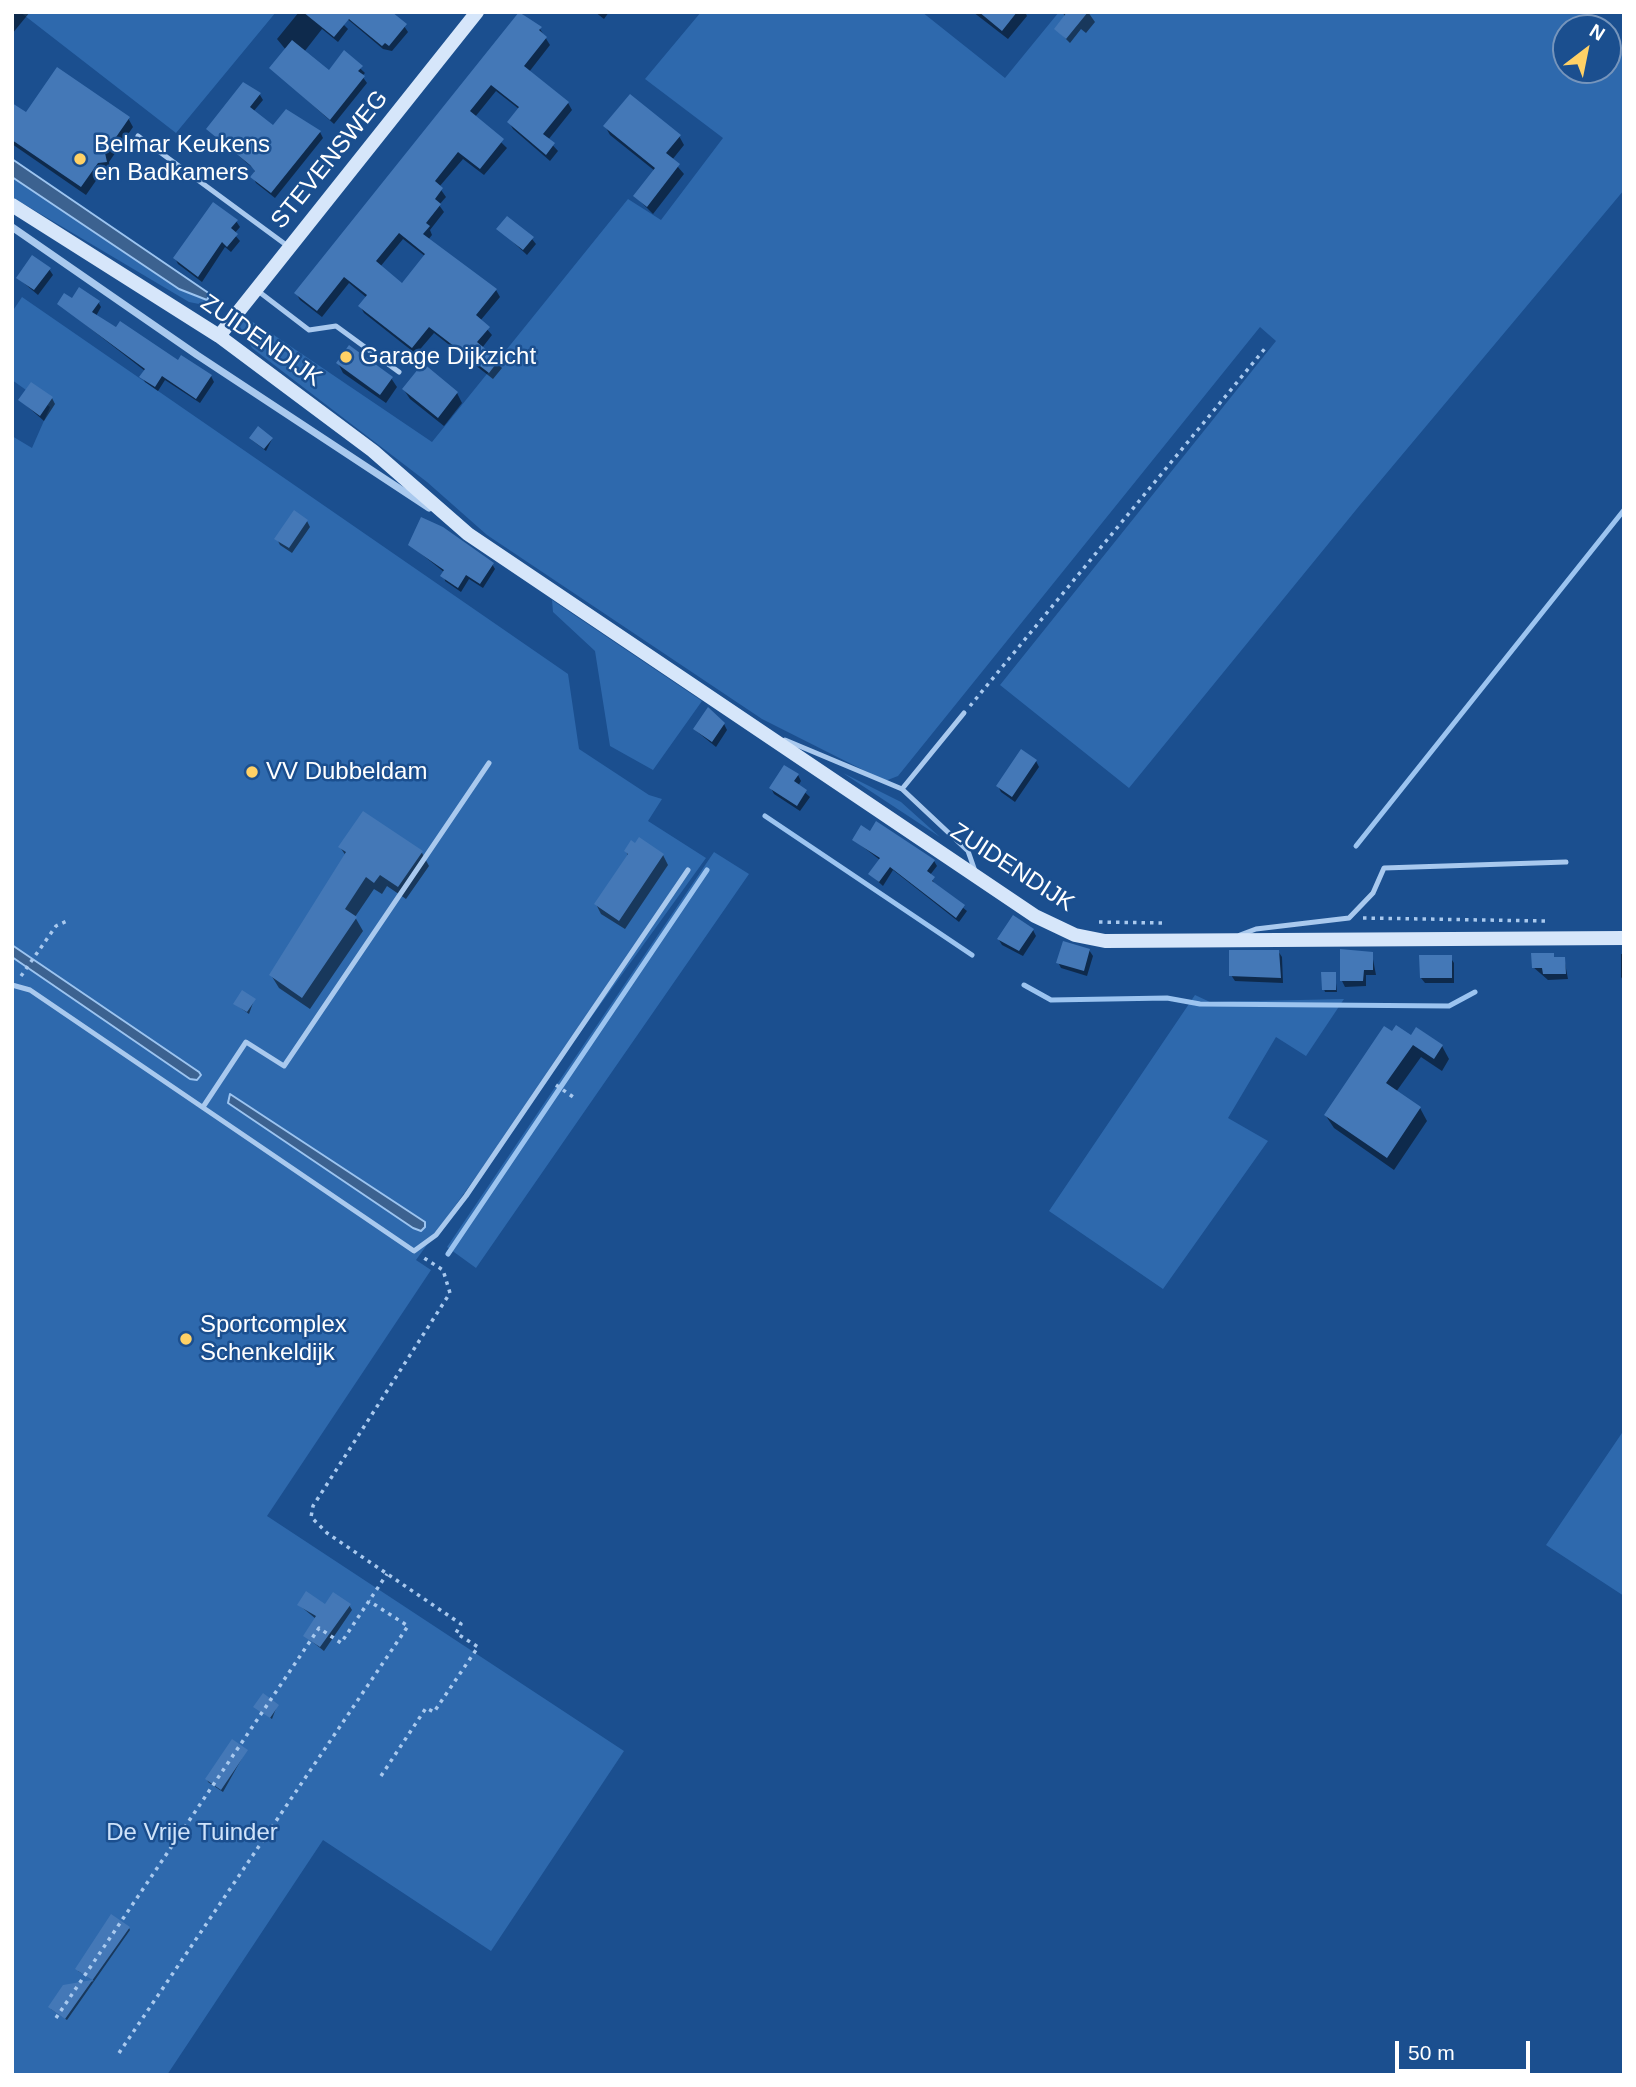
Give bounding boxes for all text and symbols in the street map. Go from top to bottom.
north arrow [1552,14,1622,84]
text: N [1586,20,1609,45]
street label: STEVENSWEG [266,85,394,235]
place label: Belmar Keukens en Badkamers [94,131,270,187]
marker: Belmar Keukens en Badkamers [72,151,88,167]
street label: ZUIDENDIJK [195,289,327,393]
place label: Garage Dijkzicht [360,343,536,371]
marker: Garage Dijkzicht [338,349,354,365]
place label: VV Dubbeldam [266,758,427,786]
marker: VV Dubbeldam [244,764,260,780]
street label: ZUIDENDIJK [945,817,1079,919]
place label: Sportcomplex Schenkeldijk [200,1311,347,1367]
marker: Sportcomplex Schenkeldijk [178,1331,194,1347]
park label: De Vrije Tuinder [106,1819,278,1847]
scale bar [1398,2028,1533,2072]
text: 50 m [1408,2041,1455,2064]

